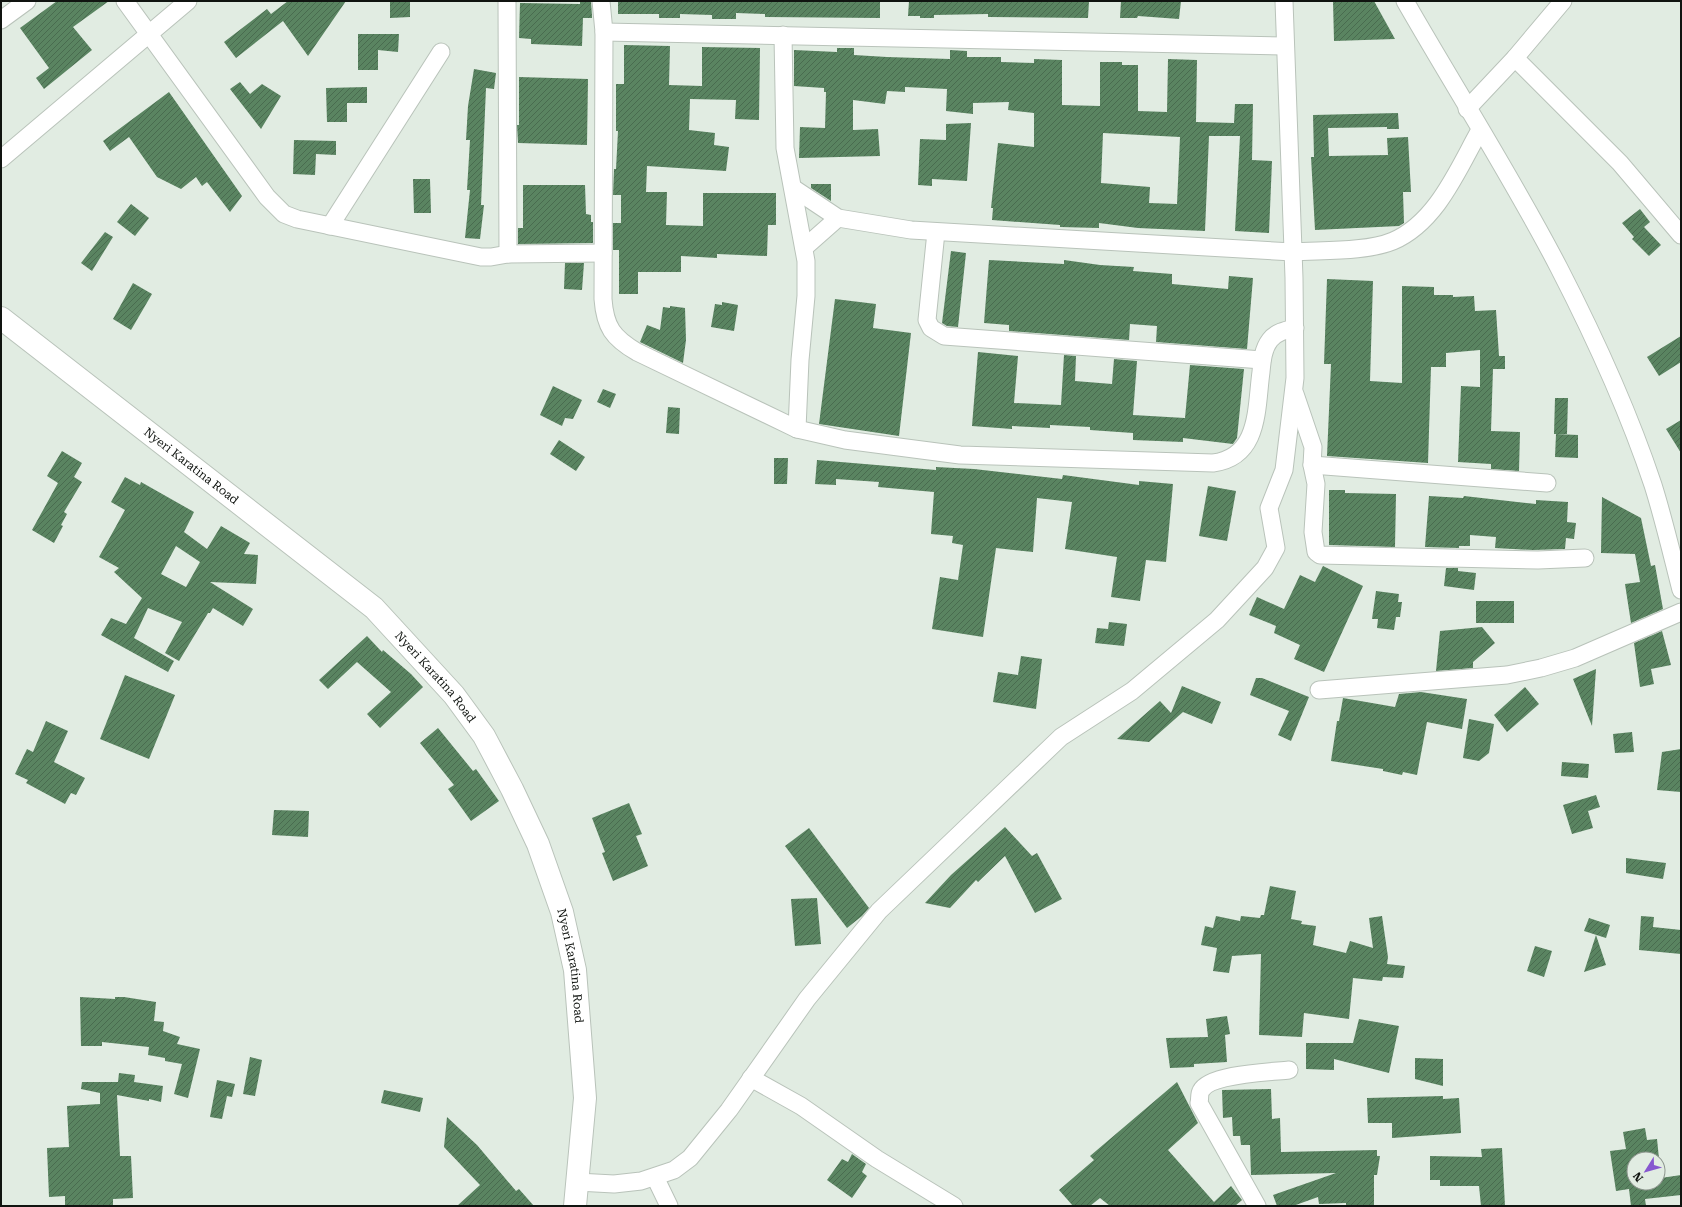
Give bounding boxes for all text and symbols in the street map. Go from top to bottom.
street label: Nyeri Karatina Road [141,425,242,507]
street label: Nyeri Karatina Road [392,629,479,726]
street label: Nyeri Karatina Road [554,907,586,1024]
north arrow [1626,1151,1666,1191]
text: N [1630,1169,1646,1184]

